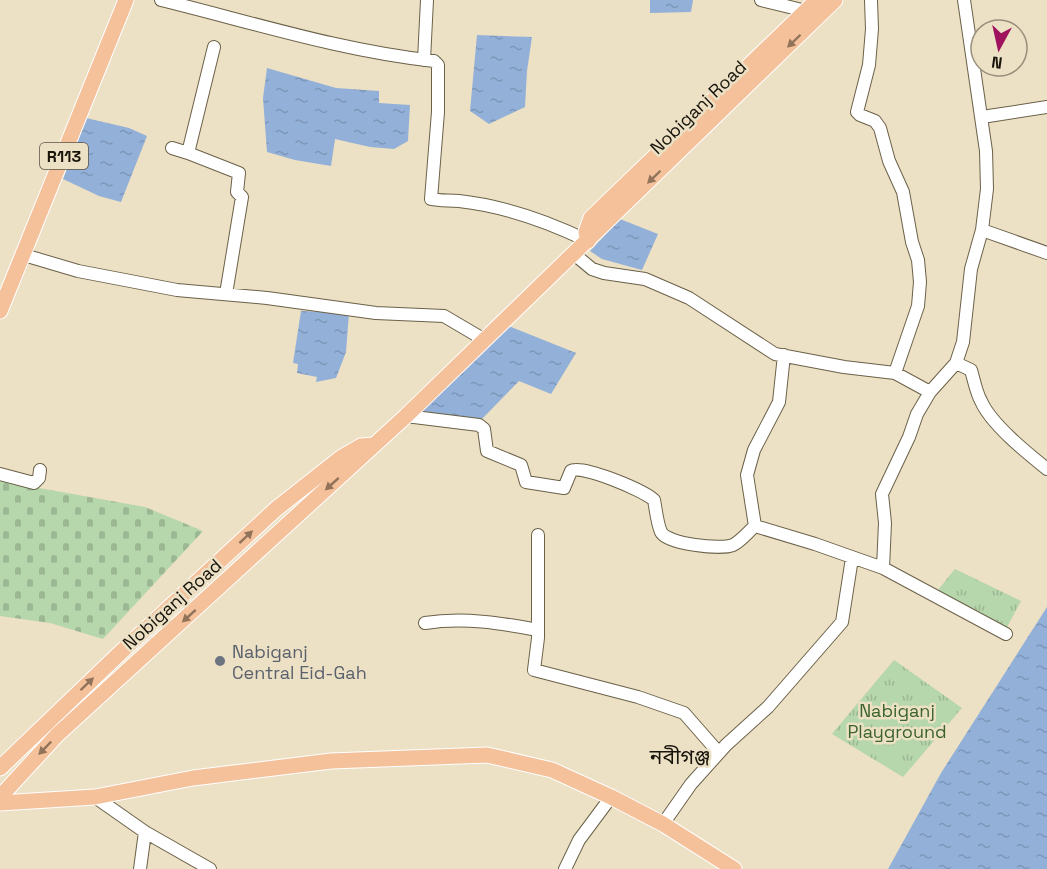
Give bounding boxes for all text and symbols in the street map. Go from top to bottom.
north arrow [969,18,1029,78]
one-way arrow [786,34,801,48]
text: N [990,51,1004,74]
street label: Nobiganj Road [645,55,751,159]
road number: R113 [40,143,88,169]
one-way arrow [648,170,662,184]
one-way arrow [325,477,340,491]
one-way arrow [238,531,253,544]
street label: Nobiganj Road [118,554,226,654]
one-way arrow [182,609,197,622]
place label: Nabiganj Central Eid-Gah [232,640,367,684]
marker: Nabiganj Central Eid-Gah [213,654,227,668]
one-way arrow [80,677,94,691]
park label: Nabiganj Playground [847,699,947,743]
one-way arrow [39,740,53,754]
district label: নবীগঞ্জ [649,743,710,770]

